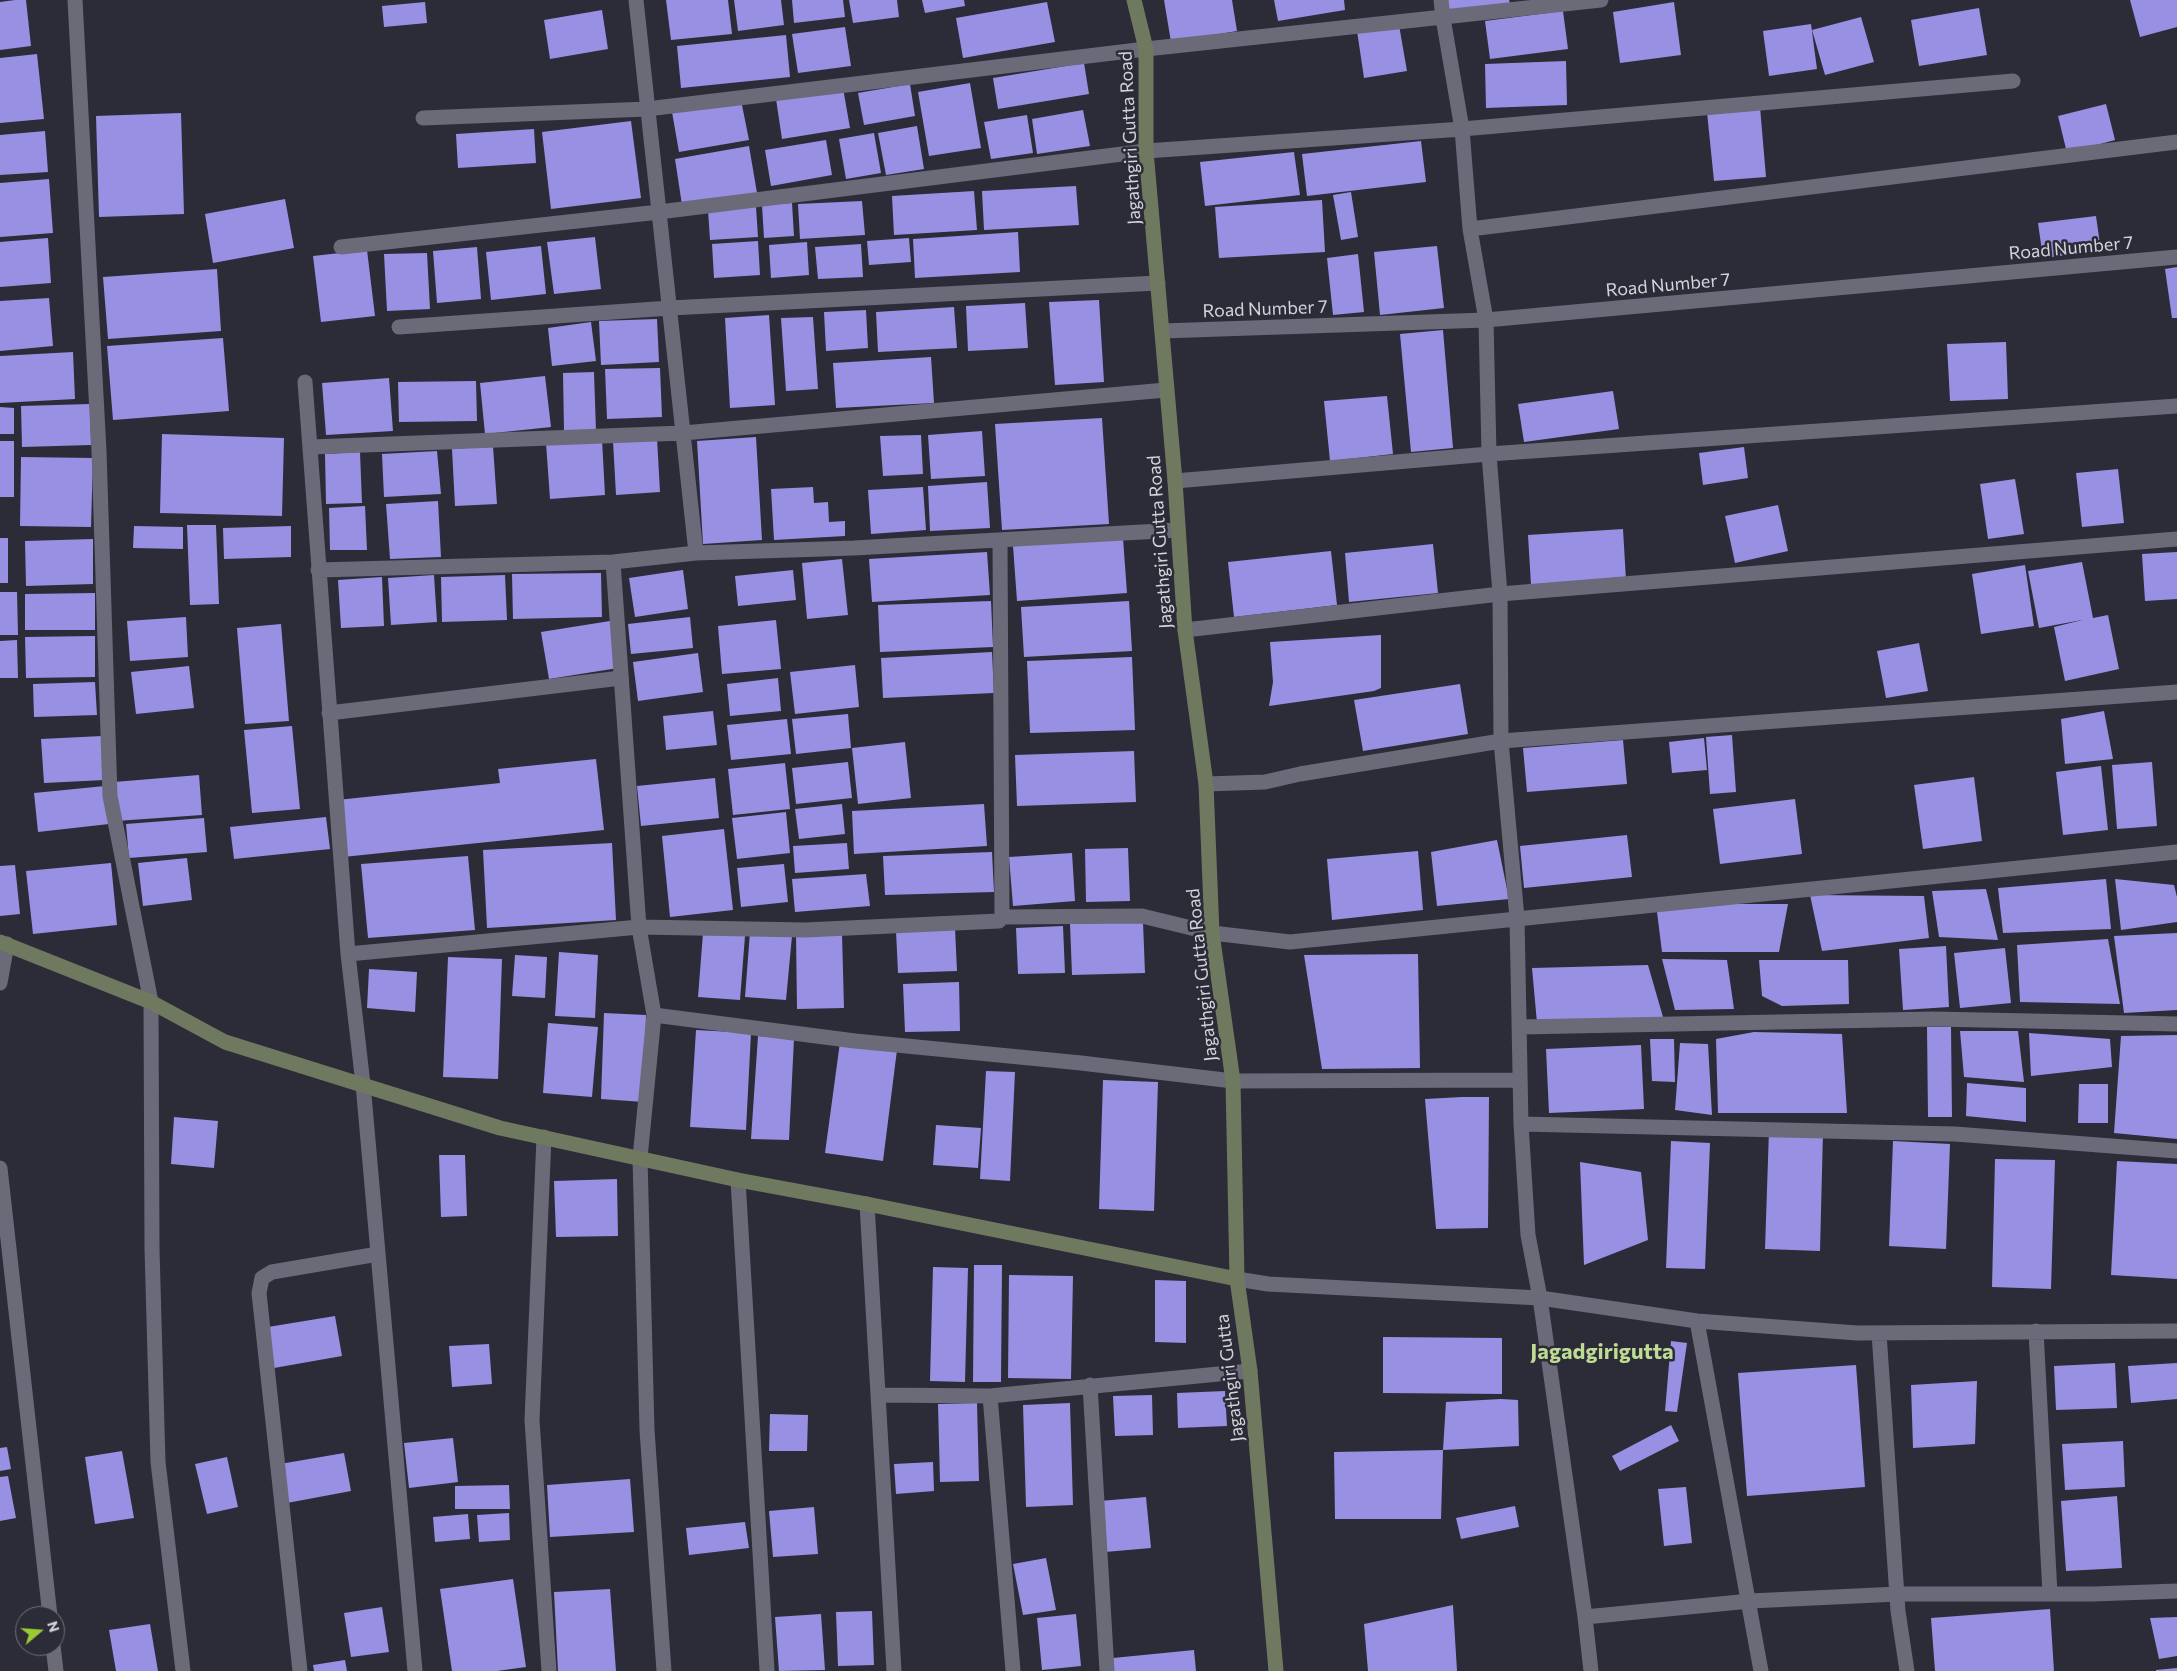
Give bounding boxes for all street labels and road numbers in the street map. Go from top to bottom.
street label: Jagathgiri Gutta Road [1115,51,1145,225]
street label: Road Number 7 [2008,232,2134,264]
street label: Road Number 7 [1605,269,1731,301]
street label: Road Number 7 [1202,296,1328,322]
street label: Jagathgiri Gutta Road [1143,454,1177,630]
street label: Jagathgiri Gutta Road [1182,887,1222,1063]
street label: Jagathgiri Gutta [1211,1313,1249,1443]

